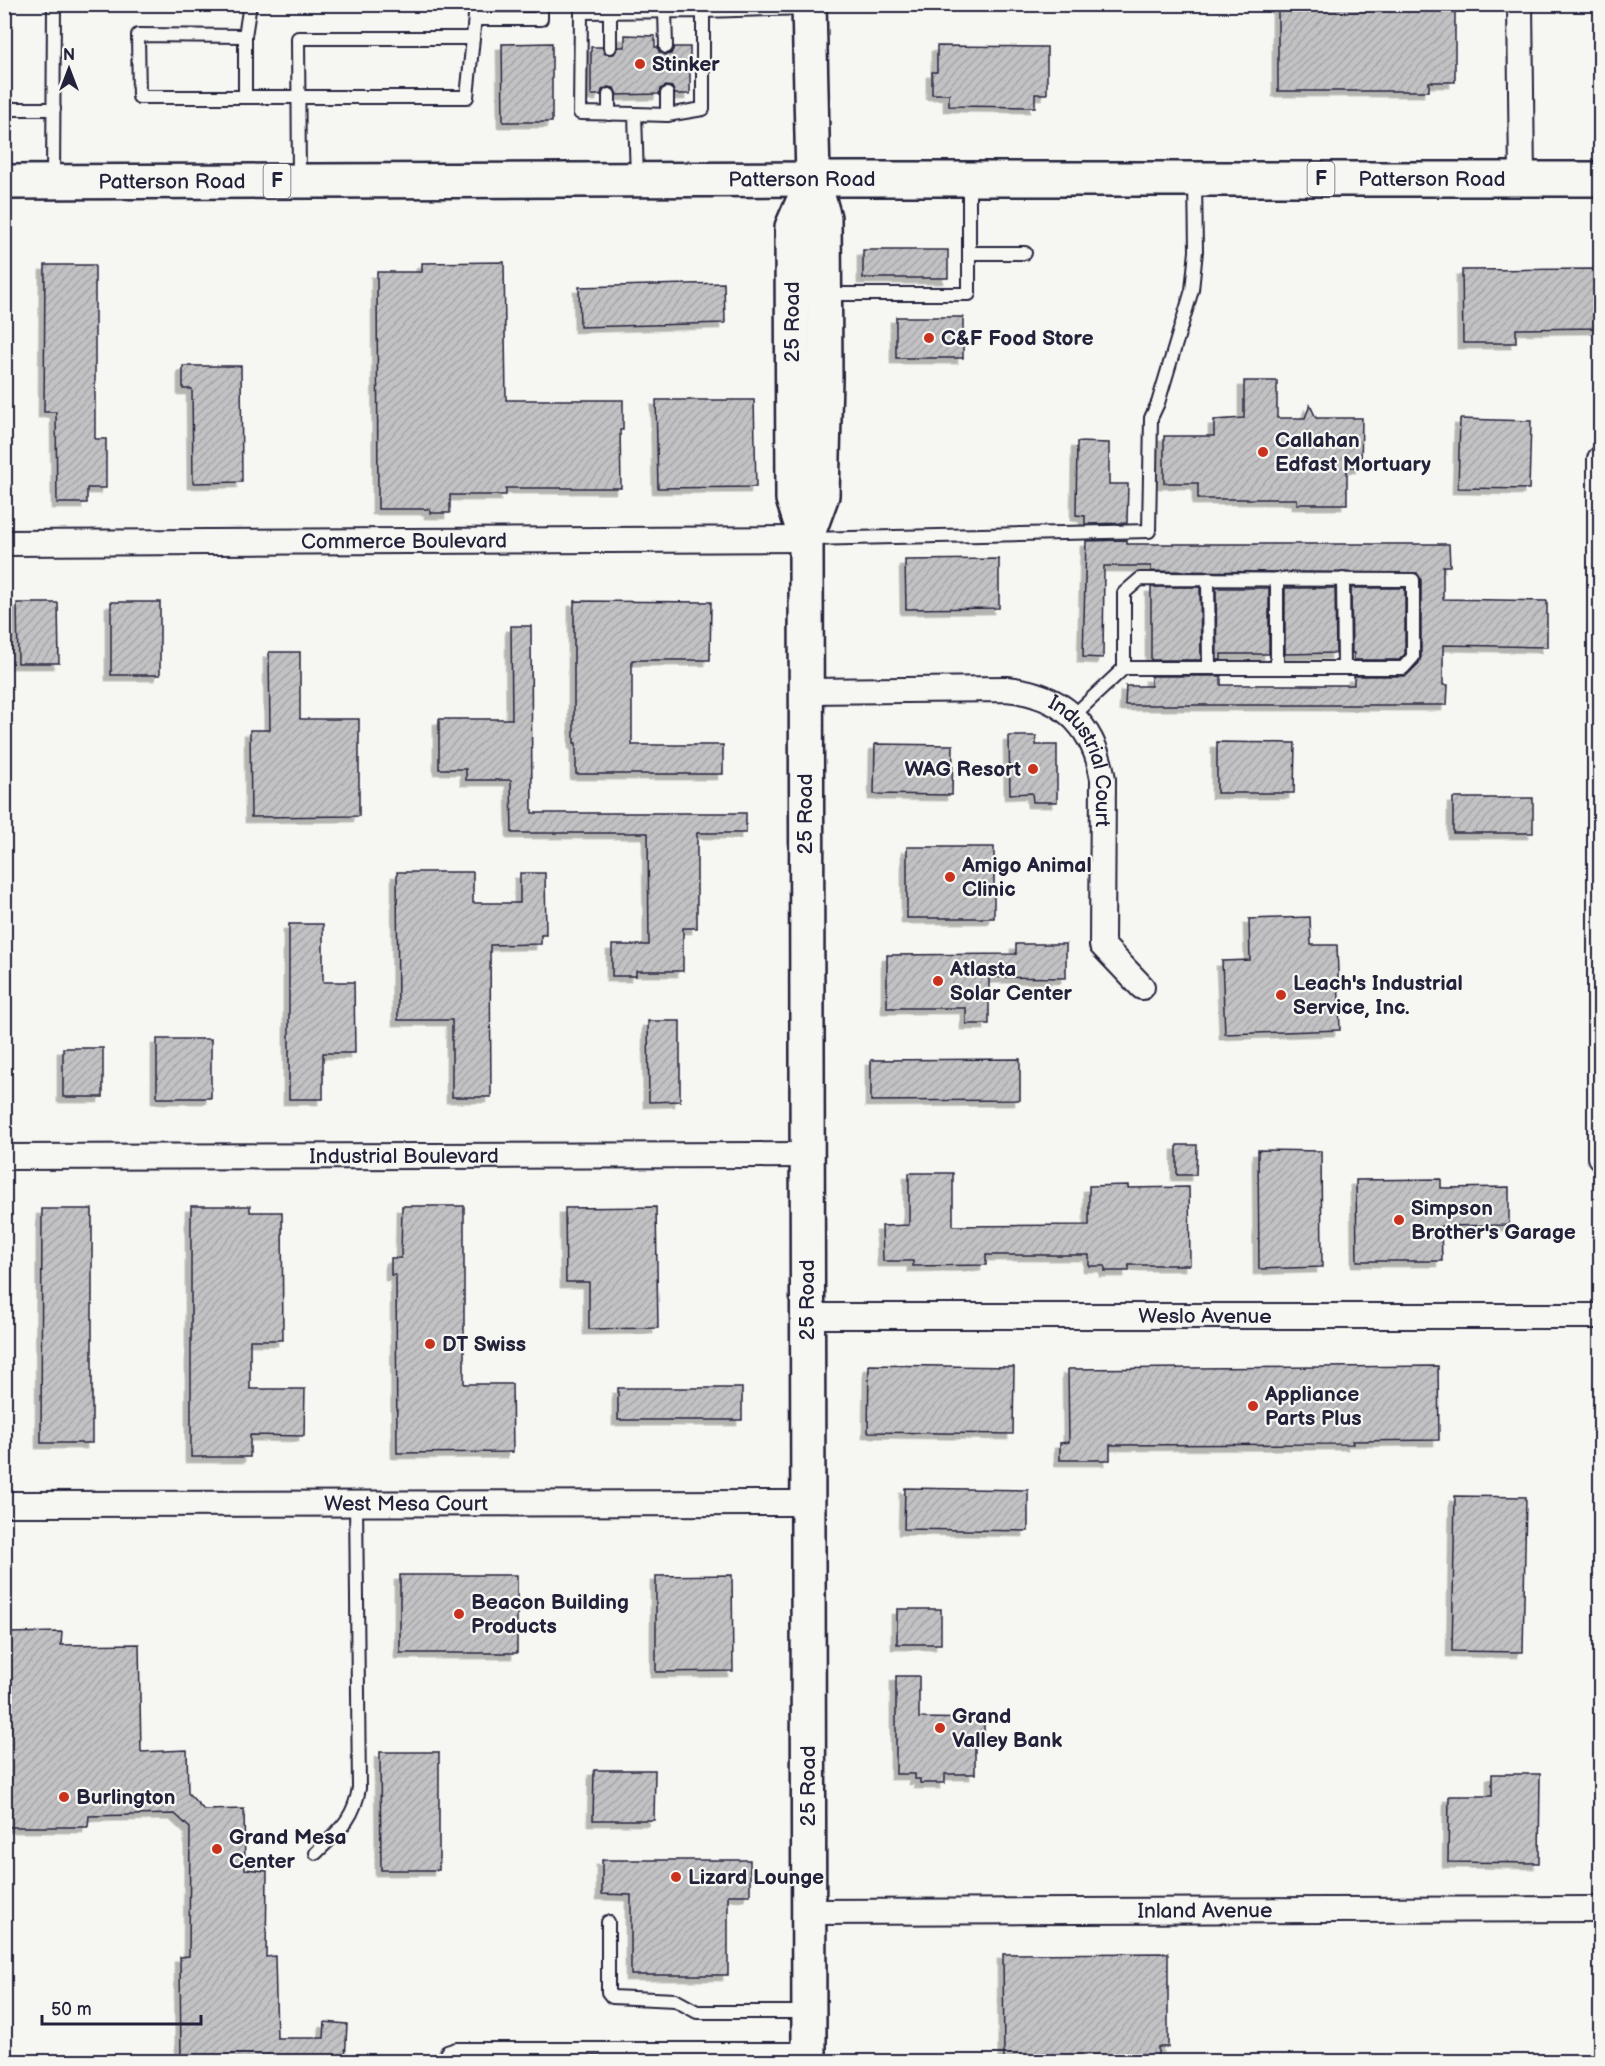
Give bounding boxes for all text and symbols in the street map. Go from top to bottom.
north arrow [39,39,99,99]
text: N [63,46,75,65]
place label: Stinker [652,52,720,77]
marker: Stinker [633,57,647,71]
road number: F [1308,162,1334,196]
road number: F [264,164,290,198]
street label: Patterson Road [728,167,876,192]
street label: Patterson Road [1358,167,1506,192]
street label: Patterson Road [98,169,246,194]
street label: 25 Road [780,282,805,362]
place label: C&F Food Store [941,326,1094,351]
marker: C&F Food Store [922,331,936,345]
place label: Callahan Edfast Mortuary [1275,428,1431,477]
marker: Callahan Edfast Mortuary [1256,445,1270,459]
street label: Commerce Boulevard [301,528,507,554]
street label: Industrial Court [1044,690,1116,828]
place label: WAG Resort [905,757,1021,782]
marker: WAG Resort [1026,762,1040,776]
street label: 25 Road [793,774,818,854]
place label: Amigo Animal Clinic [961,853,1092,902]
marker: Amigo Animal Clinic [943,870,957,884]
place label: Atlasta Solar Center [949,957,1073,1006]
place label: Leach's Industrial Service, Inc. [1293,971,1463,1020]
marker: Atlasta Solar Center [931,974,945,988]
marker: Leach's Industrial Service, Inc. [1274,988,1288,1002]
street label: Industrial Boulevard [309,1143,499,1169]
place label: Simpson Brother's Garage [1411,1196,1576,1245]
marker: Simpson Brother's Garage [1392,1213,1406,1227]
street label: 25 Road [795,1260,820,1340]
street label: Weslo Avenue [1138,1304,1272,1329]
place label: DT Swiss [442,1332,526,1357]
marker: DT Swiss [423,1337,437,1351]
place label: Appliance Parts Plus [1264,1382,1362,1431]
marker: Appliance Parts Plus [1246,1399,1260,1413]
street label: West Mesa Court [324,1491,489,1516]
place label: Beacon Building Products [471,1590,629,1639]
marker: Beacon Building Products [452,1607,466,1621]
place label: Grand Valley Bank [952,1704,1062,1753]
marker: Grand Valley Bank [933,1721,947,1735]
street label: 25 Road [796,1746,821,1826]
place label: Burlington [76,1785,175,1810]
marker: Burlington [57,1790,71,1804]
place label: Grand Mesa Center [229,1825,347,1874]
marker: Grand Mesa Center [210,1842,224,1856]
place label: Lizard Lounge [688,1865,824,1890]
marker: Lizard Lounge [669,1870,683,1884]
street label: Inland Avenue [1137,1898,1272,1923]
scale bar [42,1988,201,2026]
text: 50 m [51,1999,92,2020]

